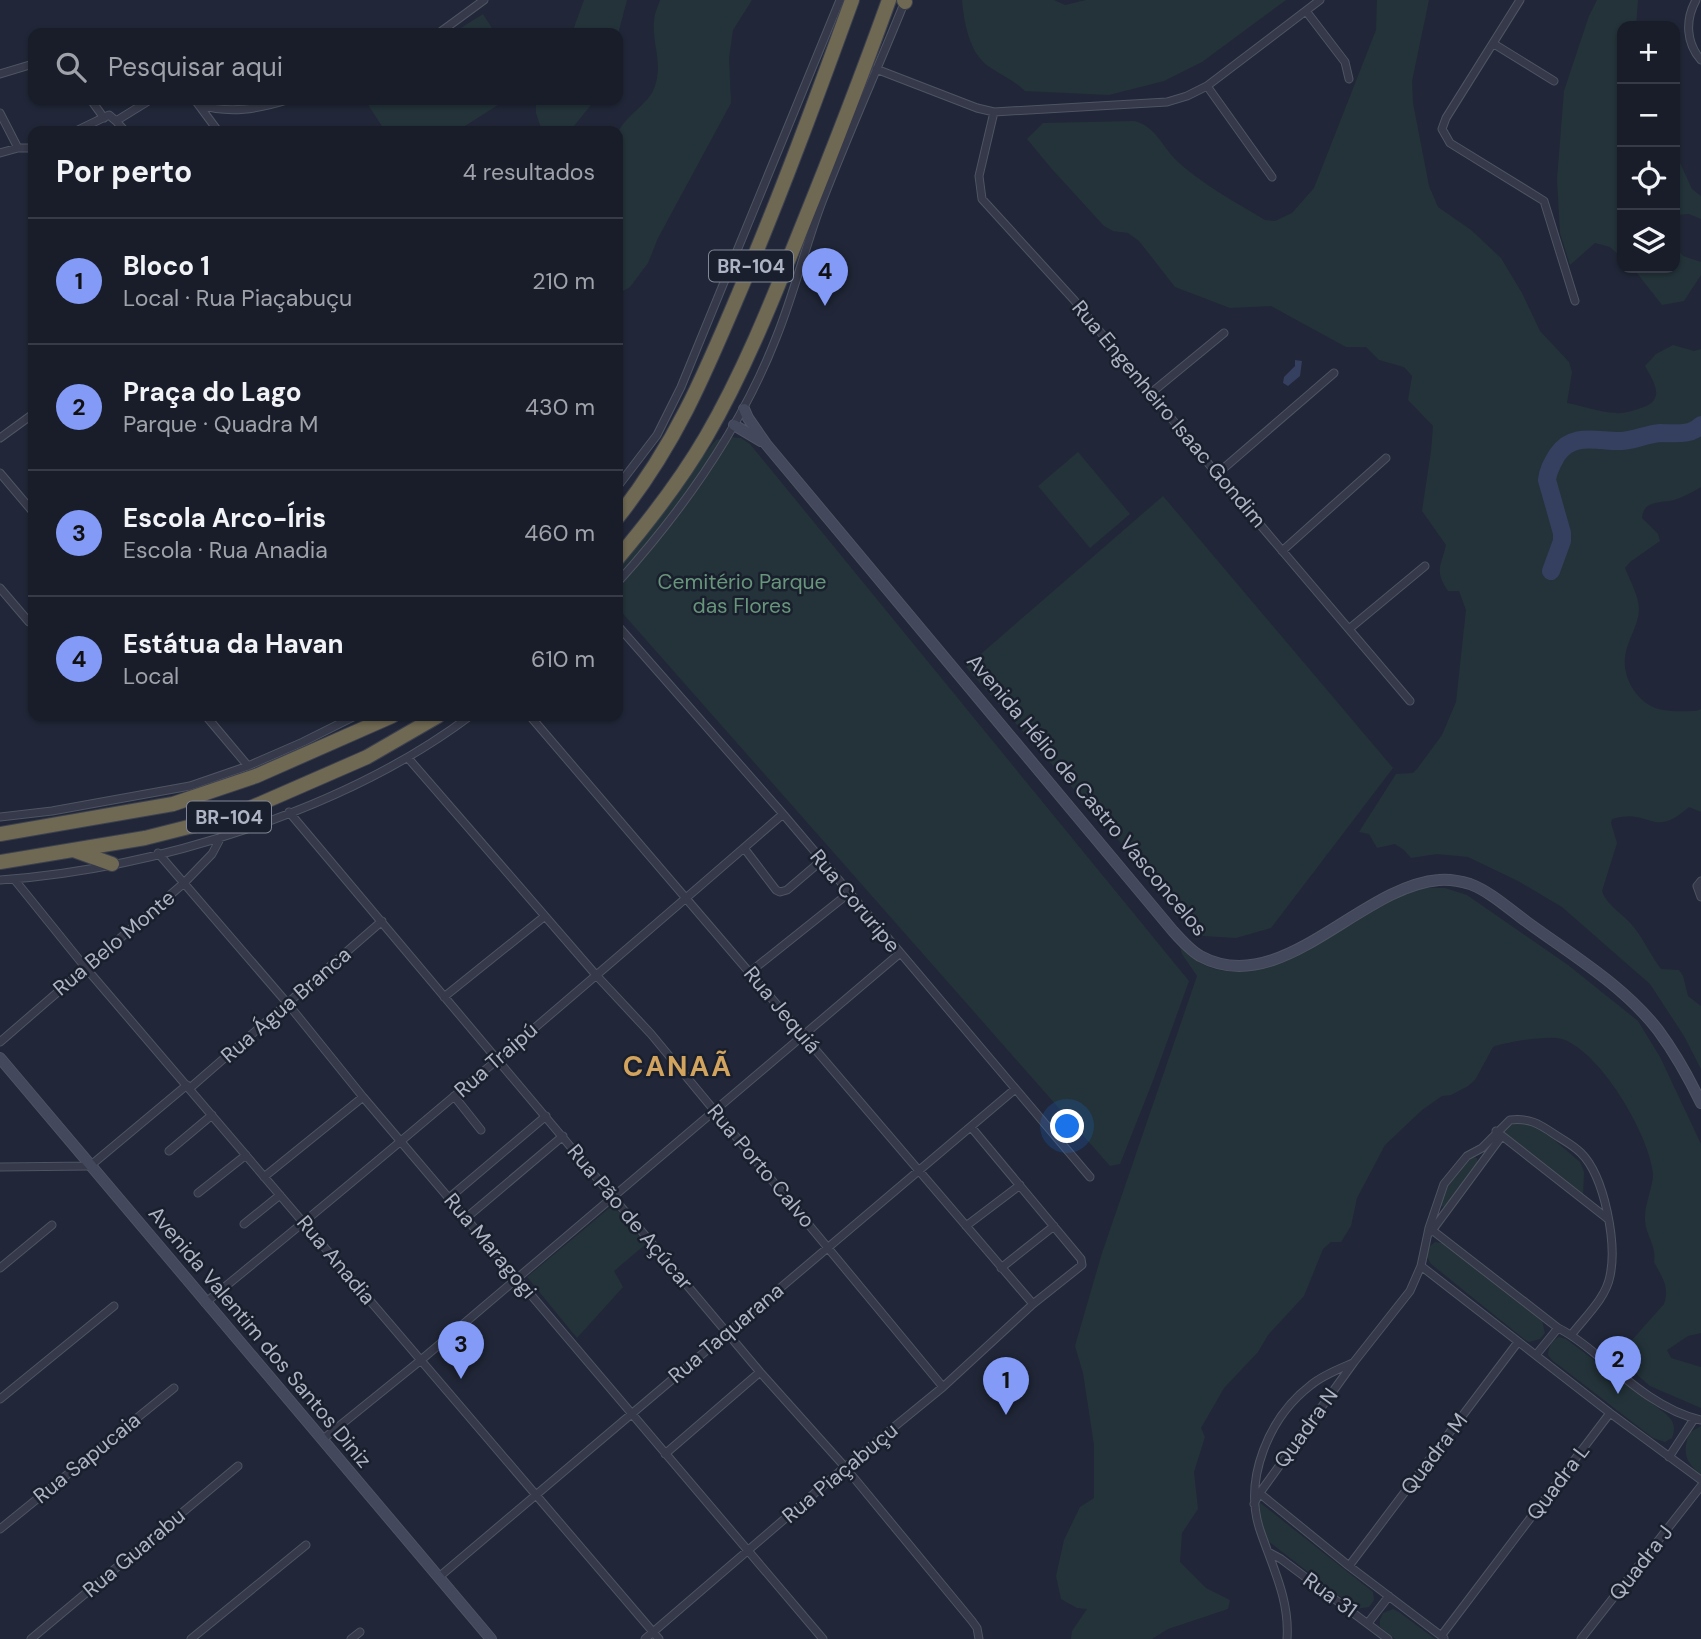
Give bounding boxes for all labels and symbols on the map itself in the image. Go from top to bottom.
pin: 4 [802,248,848,306]
road number: BR-104 [709,250,793,282]
street label: Rua Engenheiro Isaac Gondim [1066,295,1272,533]
park label: Cemitério Parque das Flores [657,568,827,620]
street label: Avenida Hélio de Castro Vasconcelos [960,648,1214,942]
road number: BR-104 [187,802,271,832]
street label: Rua Coruripe [804,843,906,959]
street label: Rua Belo Monte [47,884,181,1002]
street label: Rua Água Branca [215,941,357,1069]
street label: Rua Jequiá [737,961,827,1059]
street label: Rua Traipú [449,1016,543,1104]
district label: CANAÃ [623,1048,733,1085]
street label: Rua Porto Calvo [701,1098,821,1234]
your location [1050,1109,1084,1143]
street label: Rua Pão de Açúcar [561,1138,699,1296]
street label: Rua Maragogi [438,1187,542,1305]
street label: Avenida Valentim dos Santos Diniz [142,1200,378,1474]
street label: Rua Anadia [290,1209,382,1311]
street label: Rua Taquarana [662,1276,790,1390]
pin: 3 [438,1321,484,1379]
pin: 2 [1595,1336,1641,1394]
pin: 1 [983,1357,1029,1415]
street label: Quadra N [1268,1382,1344,1474]
street label: Rua Sapucaia [28,1406,146,1510]
street label: Quadra M [1394,1408,1474,1500]
street label: Rua Piaçabuçu [776,1416,904,1530]
street label: Quadra L [1520,1438,1596,1526]
street label: Rua Guarabu [77,1502,191,1604]
street label: Quadra J [1603,1520,1679,1606]
street label: Rua 31 [1297,1566,1363,1624]

